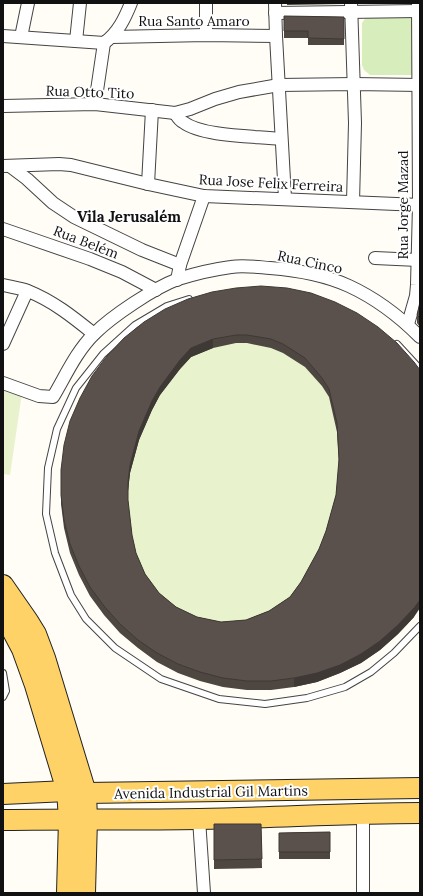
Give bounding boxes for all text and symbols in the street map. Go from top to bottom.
street label: Rua Santo Amaro [138,12,250,30]
street label: Rua Otto Tito [45,81,135,103]
street label: Rua Jorge Mazad [394,150,412,260]
street label: Rua Jose Felix Ferreira [198,170,344,196]
district label: Vila Jerusalém [77,207,181,226]
street label: Rua Belém [51,221,122,263]
street label: Rua Cinco [276,246,344,278]
street label: Avenida Industrial Gil Martins [113,781,308,803]

